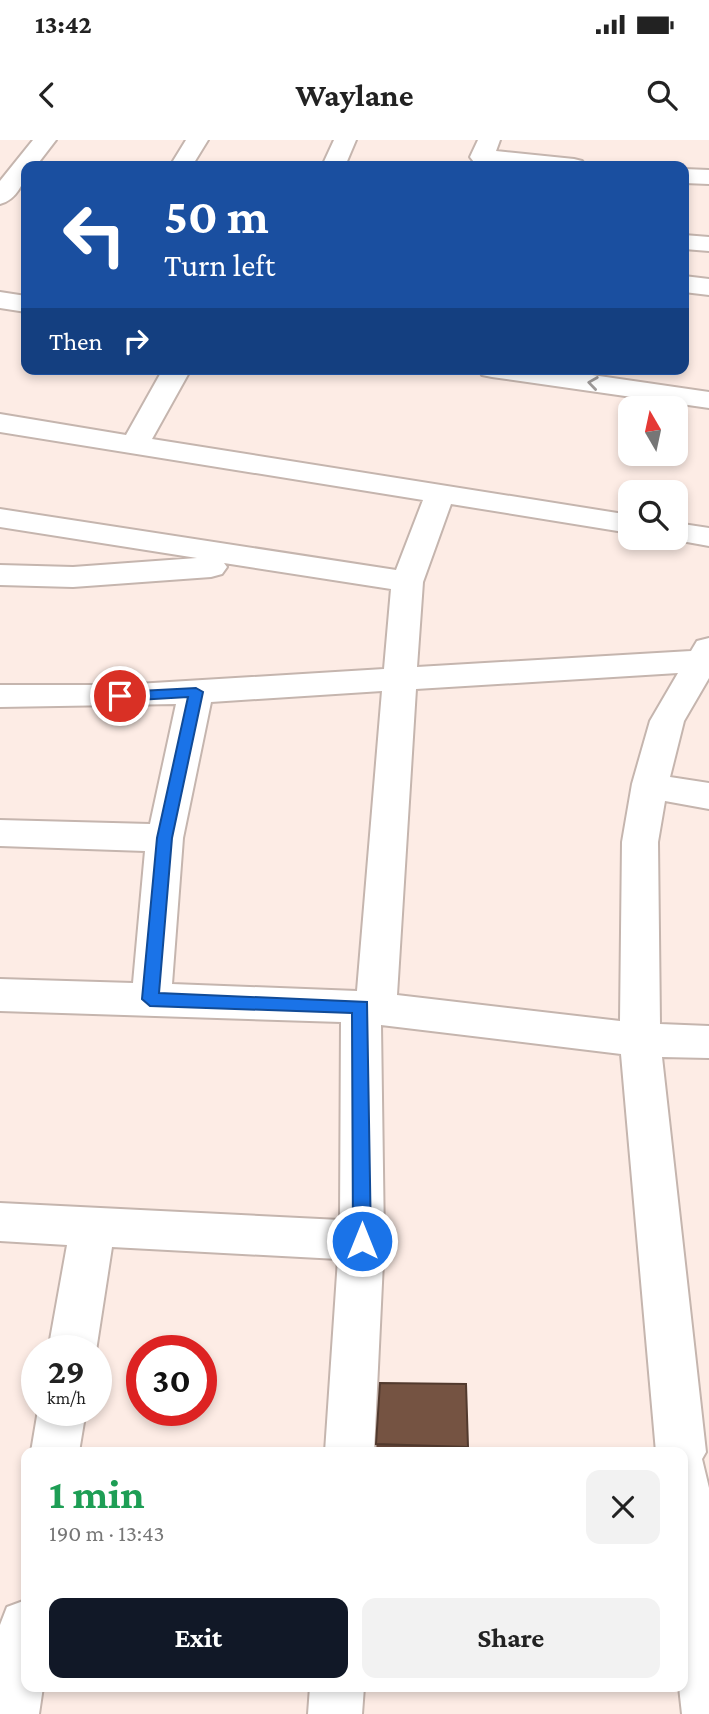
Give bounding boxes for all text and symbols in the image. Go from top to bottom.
text: 13:42 [35,10,92,39]
icon: back [28,76,66,114]
icon: search [643,76,681,114]
text: Waylane [295,77,414,113]
icon: left [49,189,140,280]
text: 50 m [164,189,269,244]
text: Turn left [164,247,275,283]
icon: right [117,322,155,360]
text: Then [49,327,103,356]
one-way arrow [587,376,599,391]
north arrow [618,396,688,466]
map controls [618,396,688,550]
button: search [618,480,688,550]
pin [90,666,150,726]
icon: arrive [101,677,139,715]
position arrow [325,1204,399,1278]
speed limit sign: 30 [126,1335,217,1426]
text: 29 [48,1352,85,1391]
text: km/h [47,1388,86,1408]
text: 1 min [49,1470,145,1517]
button: close [586,1470,660,1544]
text: 190 m · 13:43 [49,1520,165,1546]
button: Exit [49,1598,348,1678]
button: Share [362,1598,660,1678]

